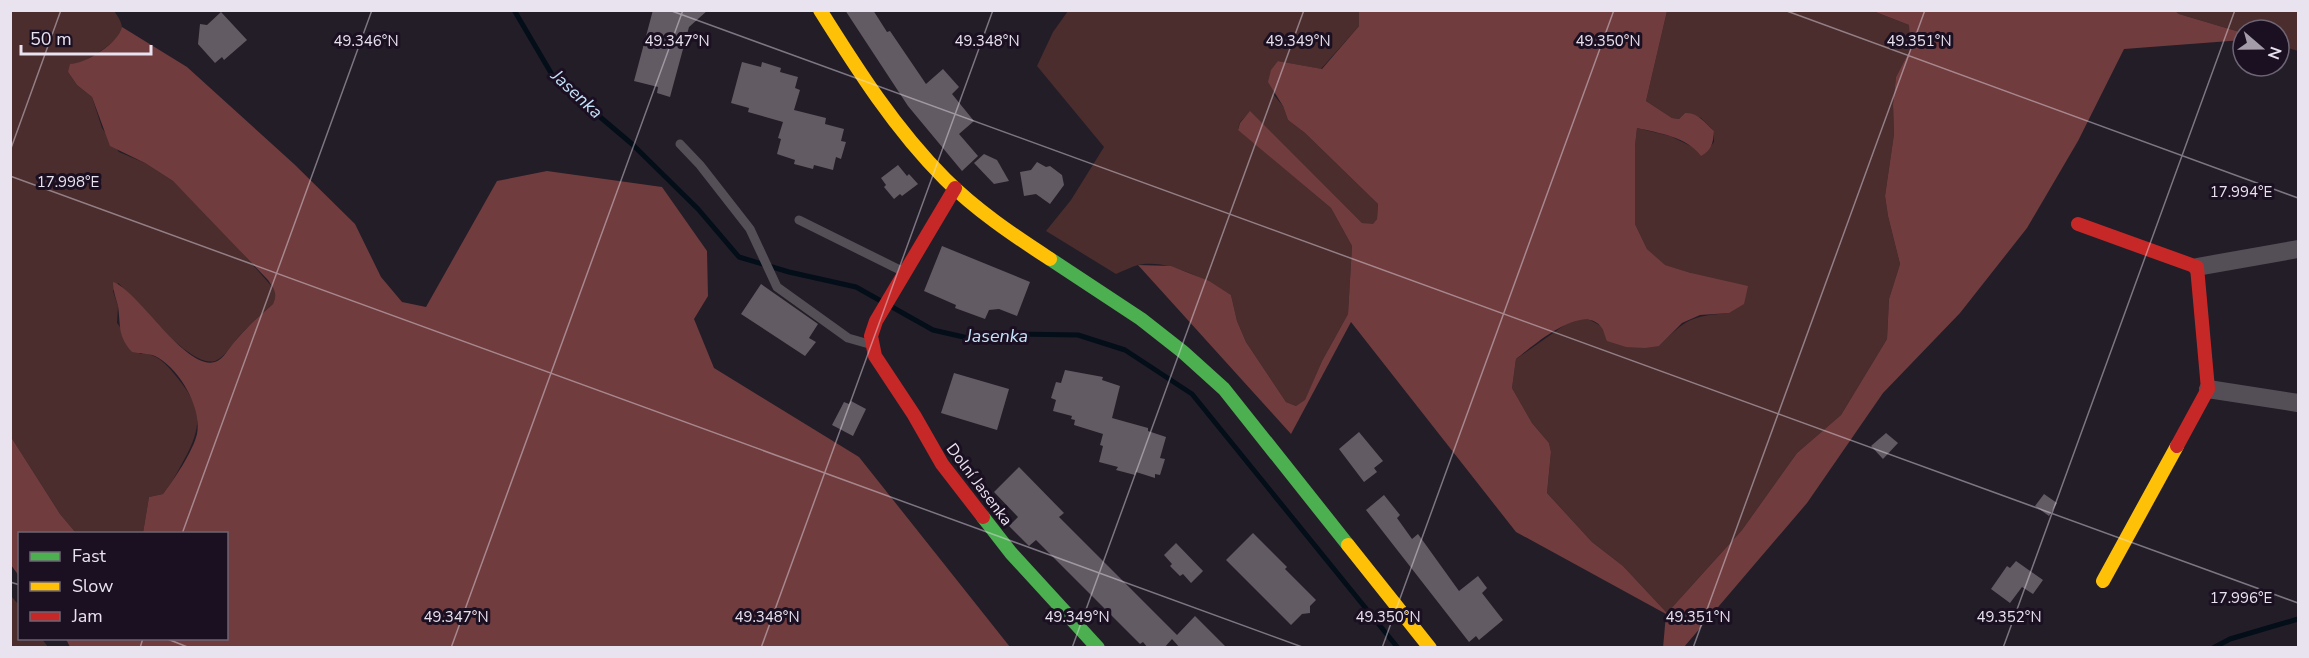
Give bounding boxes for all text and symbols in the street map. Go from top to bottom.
scale bar [21,18,152,56]
north arrow [2231,18,2291,78]
text: 50 m [30,27,72,51]
text: 49.346°N [333,31,399,51]
text: 49.347°N [644,31,710,51]
text: 49.348°N [954,31,1020,51]
text: 49.349°N [1265,31,1331,51]
text: 49.350°N [1575,31,1641,51]
text: 49.351°N [1886,31,1952,51]
text: N [2262,43,2287,62]
water label: Jasenka [545,63,608,124]
text: 17.998°E [37,172,99,192]
text: 17.994°E [2210,182,2272,202]
water label: Jasenka [965,324,1028,348]
street label: Dolní Jasenka [941,439,1017,530]
legend [18,532,228,640]
text: Fast [72,544,107,568]
text: Slow [72,574,113,598]
text: 17.996°E [2210,588,2272,608]
text: Jam [71,604,103,628]
text: 49.347°N [423,607,489,627]
text: 49.348°N [734,607,800,627]
text: 49.349°N [1044,607,1110,627]
text: 49.350°N [1355,607,1421,627]
text: 49.351°N [1665,607,1731,627]
text: 49.352°N [1976,607,2042,627]

